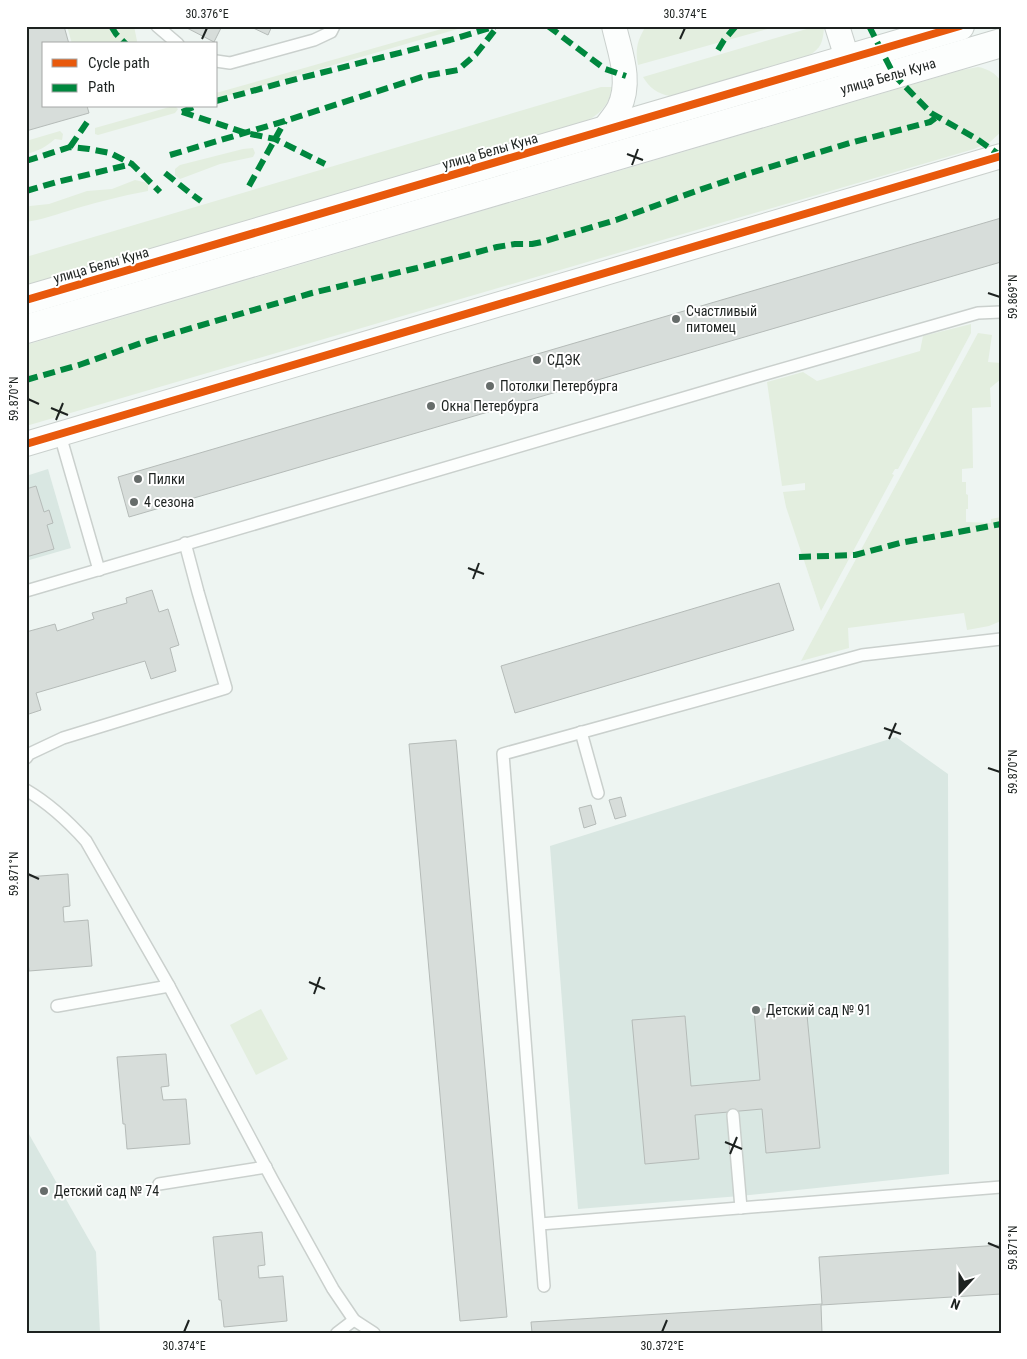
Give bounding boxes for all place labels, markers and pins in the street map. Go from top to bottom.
place label: Счастливый питомец [686,303,757,335]
marker: Счастливый питомец [670,313,682,325]
place label: СДЭК [547,352,580,368]
marker: СДЭК [531,354,543,366]
place label: Потолки Петербурга [500,378,618,394]
marker: Потолки Петербурга [484,380,496,392]
place label: Окна Петербурга [441,398,539,414]
marker: Окна Петербурга [425,400,437,412]
place label: Пилки [148,471,185,487]
marker: Пилки [132,473,144,485]
place label: 4 сезона [144,494,194,510]
marker: 4 сезона [128,496,140,508]
place label: Детский сад № 91 [766,1002,871,1018]
marker: Детский сад № 91 [750,1004,762,1016]
place label: Детский сад № 74 [54,1183,159,1199]
marker: Детский сад № 74 [38,1185,50,1197]

